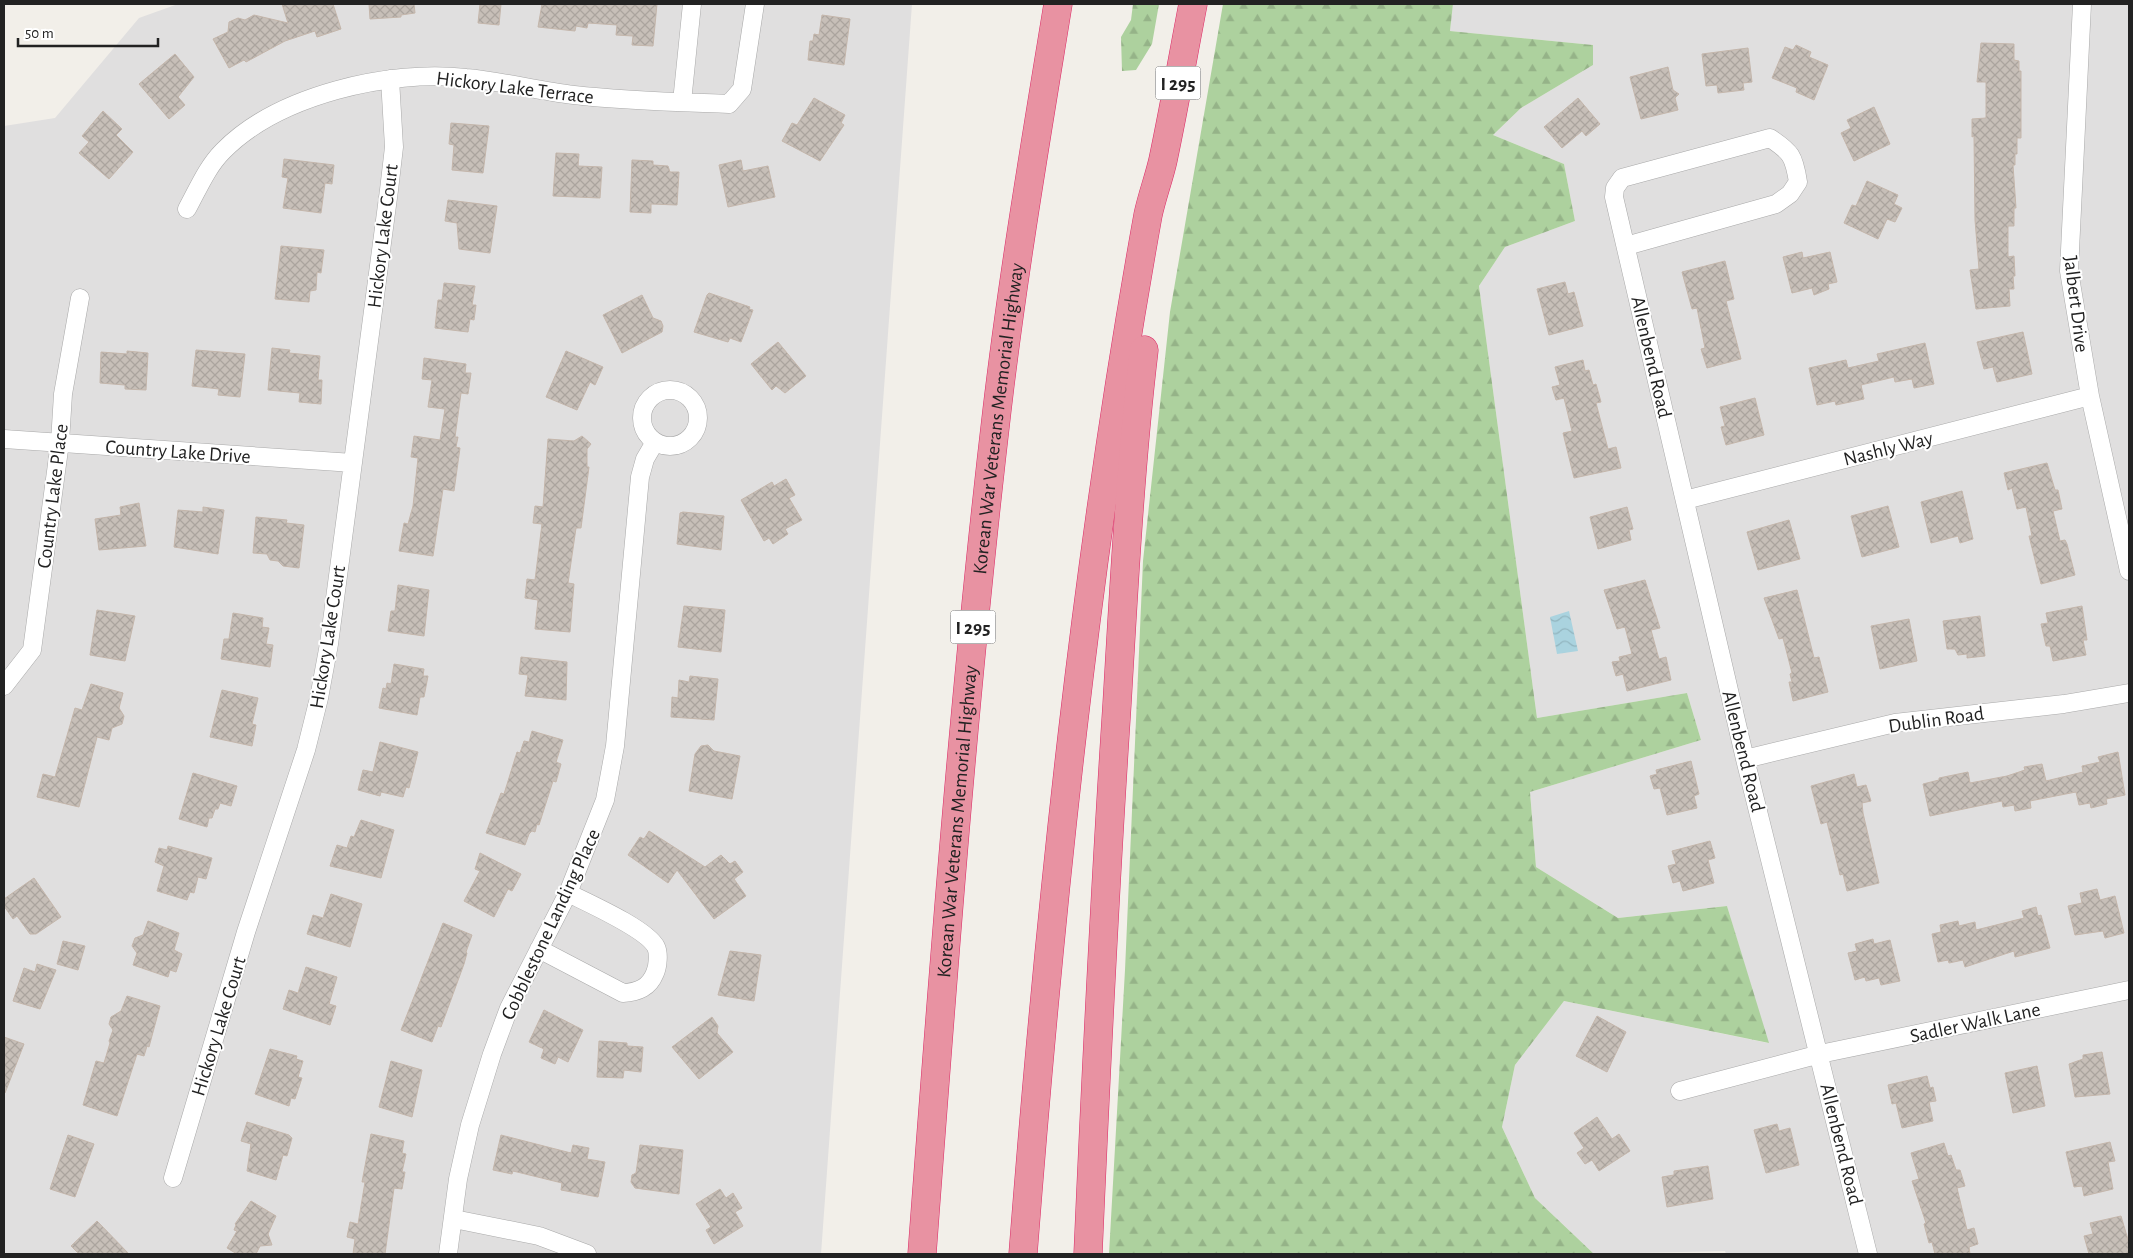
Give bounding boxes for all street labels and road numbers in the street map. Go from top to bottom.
road number: I 295 [1156,66,1200,100]
street label: Hickory Lake Terrace [435,68,595,108]
street label: Hickory Lake Court [364,162,402,309]
street label: Jalbert Drive [2060,255,2092,354]
street label: Korean War Veterans Memorial Highway [970,261,1028,575]
street label: Allenbend Road [1627,294,1675,420]
street label: Country Lake Place [34,423,72,570]
street label: Nashly Way [1841,428,1935,470]
street label: Country Lake Drive [105,437,251,467]
street label: Hickory Lake Court [307,564,349,710]
road number: I 295 [950,610,996,644]
street label: Korean War Veterans Memorial Highway [934,664,981,978]
street label: Allenbend Road [1718,689,1768,814]
street label: Dublin Road [1887,703,1985,737]
street label: Cobblestone Landing Place [498,826,604,1023]
street label: Hickory Lake Court [188,954,250,1098]
street label: Sadler Walk Lane [1908,999,2042,1047]
street label: Allenbend Road [1816,1082,1866,1207]

